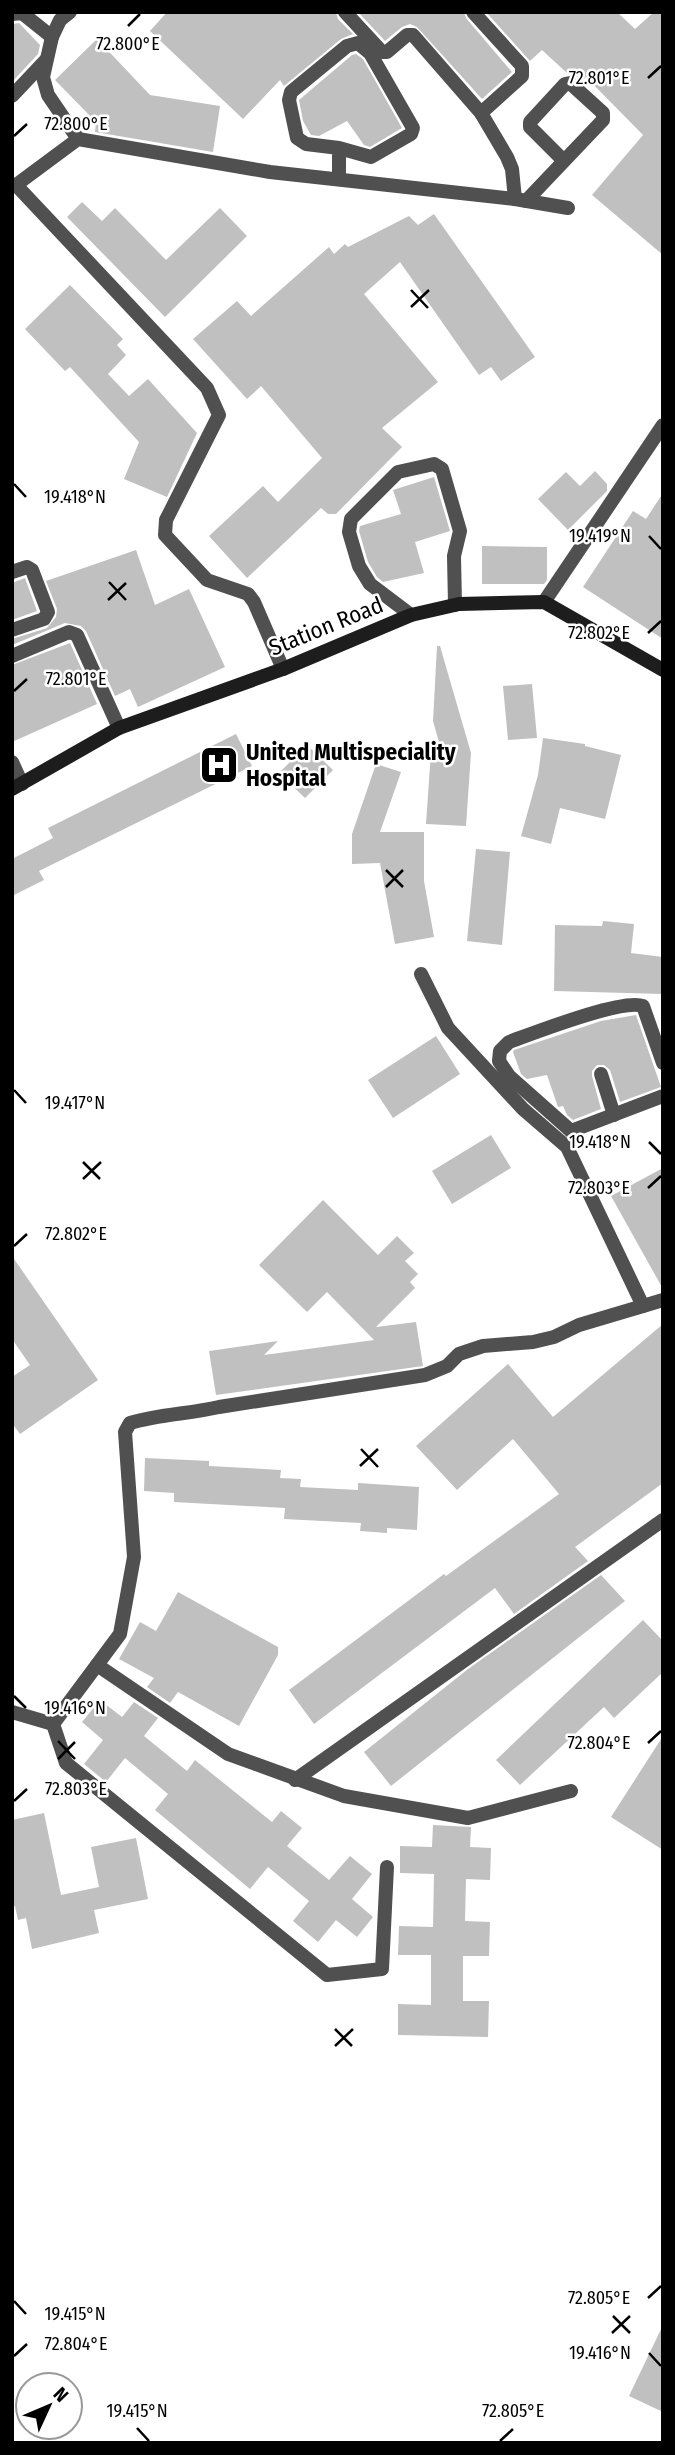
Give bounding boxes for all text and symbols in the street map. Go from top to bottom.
text: 72.800°E [96,33,160,55]
text: 72.801°E [569,67,629,89]
text: 72.800°E [44,113,108,135]
text: 19.418°N [44,486,106,508]
text: 19.419°N [569,525,631,547]
street label: Station Road [265,590,387,662]
text: 72.802°E [568,622,630,644]
text: 72.801°E [46,668,106,690]
place label: United Multispeciality Hospital [246,738,457,792]
hospital icon: United Multispeciality Hospital [198,744,240,786]
text: 19.417°N [45,1092,105,1114]
text: 19.418°N [569,1131,631,1153]
text: 72.803°E [568,1177,630,1199]
text: 72.802°E [45,1223,107,1245]
text: 19.416°N [44,1697,106,1719]
text: 72.804°E [568,1732,630,1754]
text: 72.803°E [45,1778,107,1800]
text: 72.805°E [568,2287,630,2309]
text: 19.415°N [44,2303,106,2325]
text: 72.804°E [45,2333,107,2355]
text: 19.416°N [569,2342,631,2364]
north arrow [14,2371,84,2441]
text: N [49,2382,73,2407]
text: 19.415°N [106,2400,168,2422]
text: 72.805°E [482,2400,544,2422]

